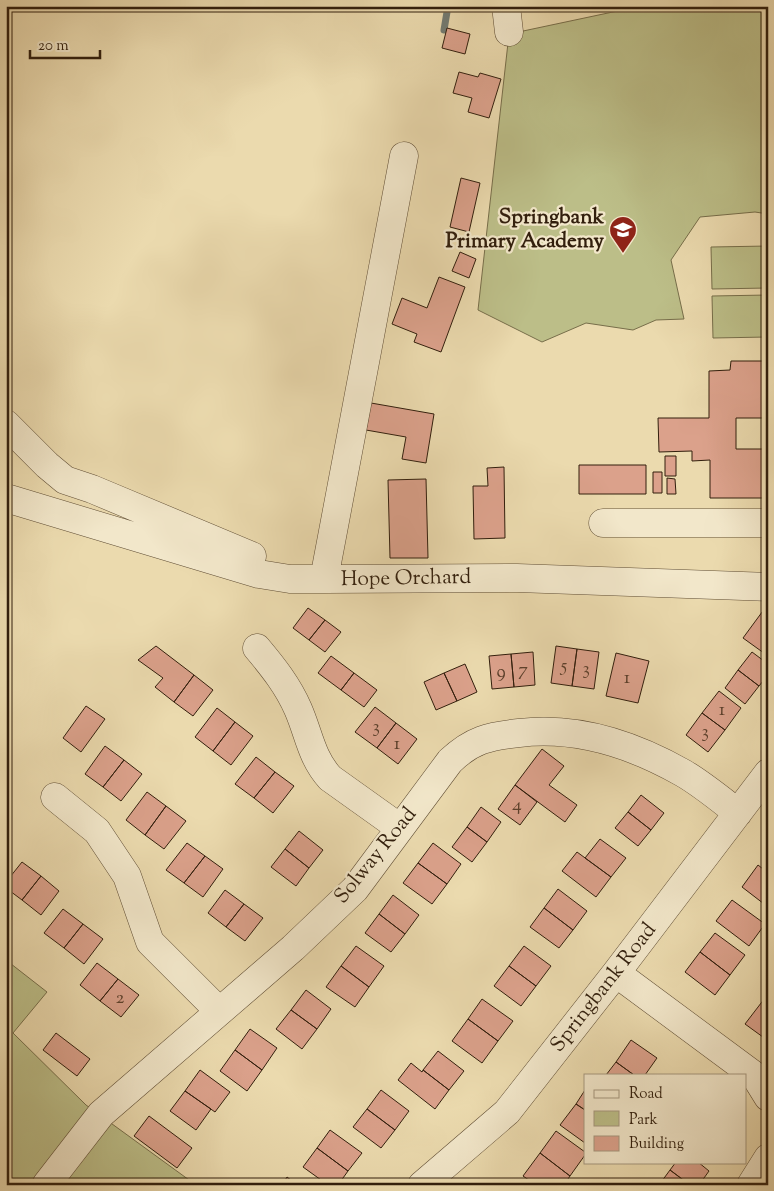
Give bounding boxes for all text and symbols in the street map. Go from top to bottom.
scale bar [30,28,100,60]
text: 20 m [38,36,69,57]
place label: Springbank Primary Academy [446,203,605,257]
school or university icon: Springbank Primary Academy [608,215,638,254]
street label: Hope Orchard [341,563,472,595]
house number: 5 [560,653,568,680]
house number: 3 [582,656,590,683]
house number: 7 [518,657,528,684]
house number: 9 [496,659,506,686]
house number: 1 [624,665,631,692]
house number: 1 [719,697,726,724]
house number: 3 [372,714,380,741]
house number: 3 [701,719,709,746]
house number: 1 [394,731,401,758]
house number: 4 [512,792,522,819]
street label: Solway Road [328,801,424,911]
street label: Springbank Road [544,917,664,1059]
house number: 2 [116,985,125,1012]
legend [584,1074,746,1164]
text: Road [629,1084,663,1105]
text: Park [629,1110,658,1131]
text: Building [629,1134,684,1155]

